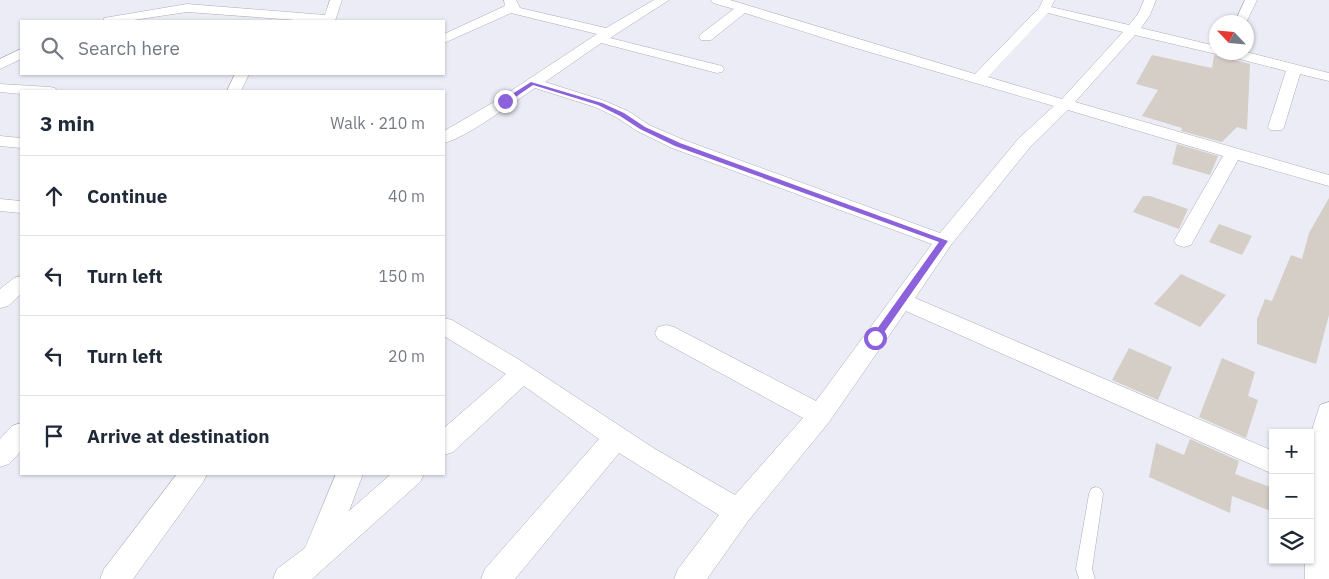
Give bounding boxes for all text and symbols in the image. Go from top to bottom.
north arrow [1209,15,1254,60]
search box [20,20,445,75]
icon: search [38,34,66,62]
text: Search here [78,36,180,60]
route end [494,90,517,113]
text: 3 min [40,109,95,137]
text: Walk · 210 m [330,113,425,133]
icon: ahead [40,182,68,210]
text: Continue [87,184,167,208]
text: 40 m [388,186,425,206]
icon: left [40,262,68,290]
text: Turn left [87,264,163,288]
text: 150 m [378,266,425,286]
route start [864,327,887,350]
icon: left [40,342,68,370]
text: Turn left [87,344,163,368]
text: 20 m [388,346,425,366]
icon: arrive [40,422,68,450]
text: Arrive at destination [87,424,270,448]
map controls [1269,429,1314,564]
button: + [1269,429,1314,474]
button: − [1269,474,1314,519]
button: layers [1269,519,1314,564]

